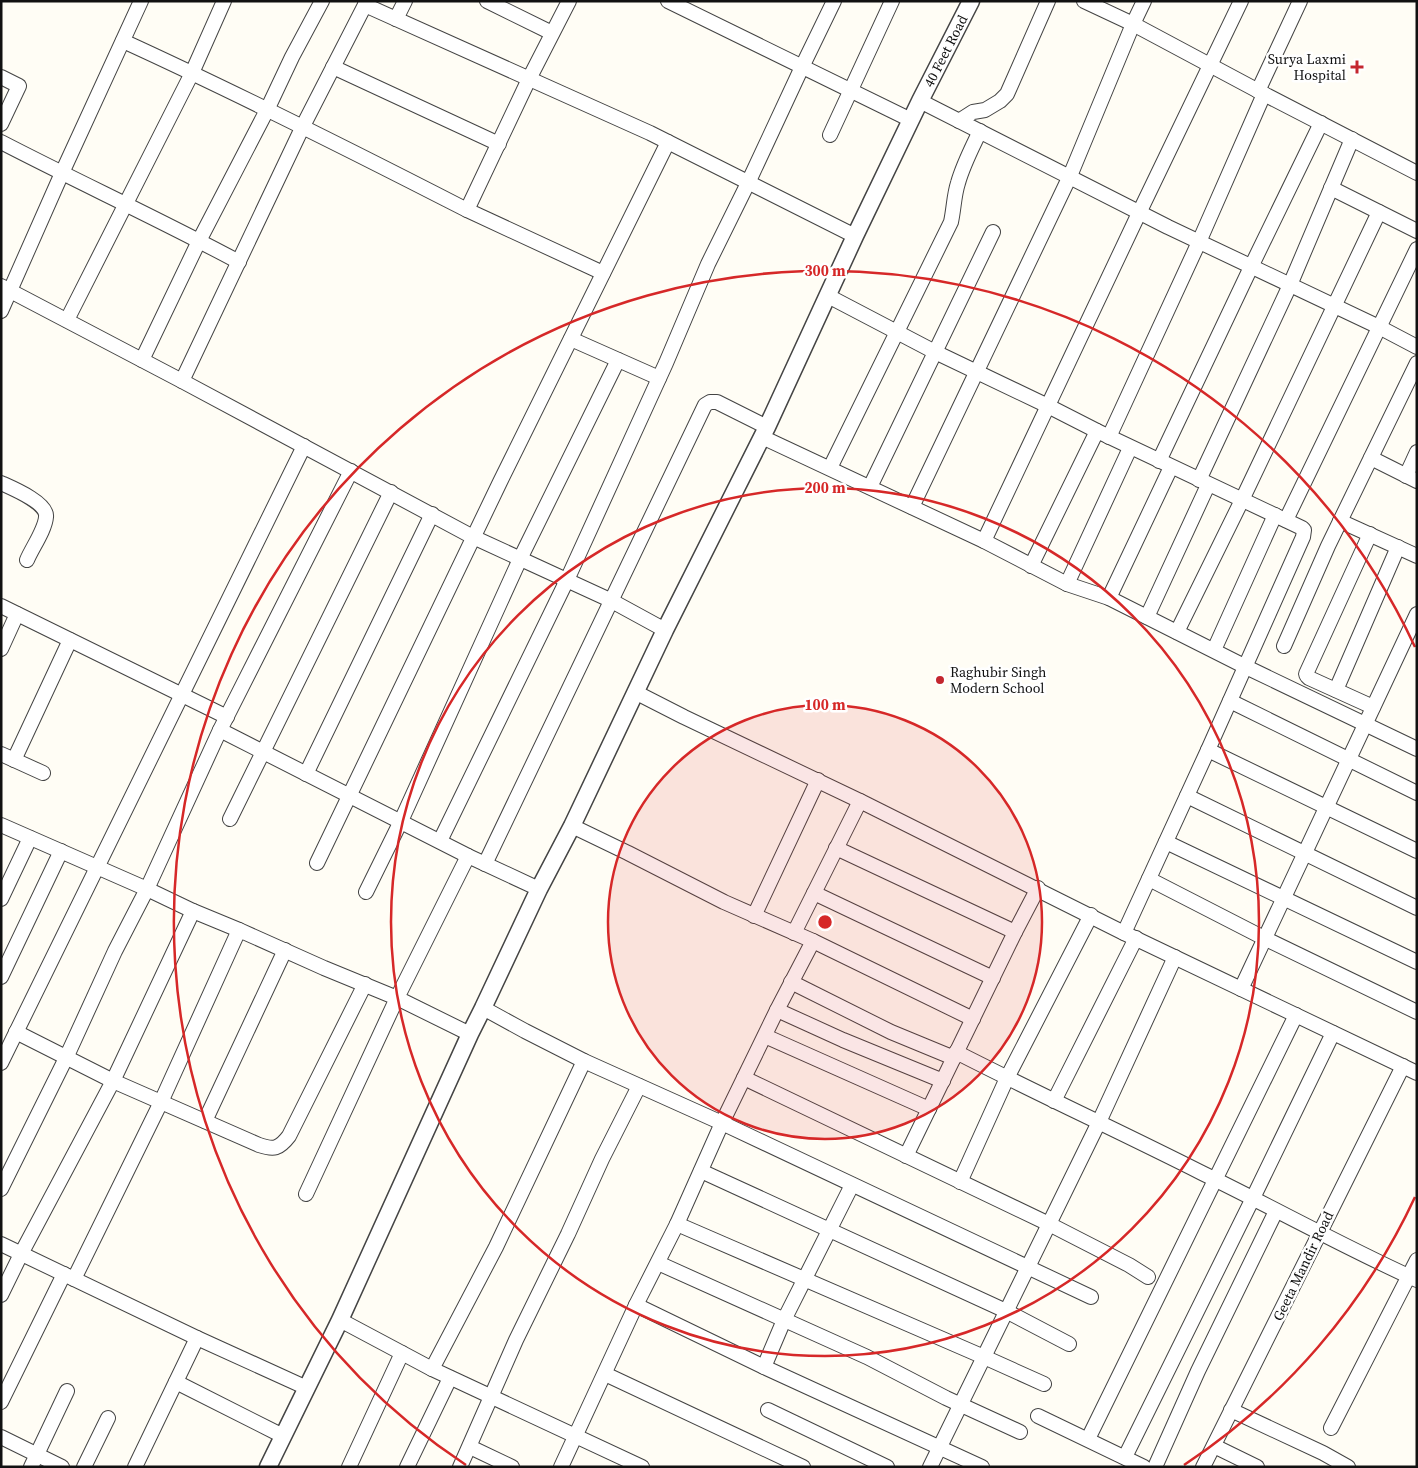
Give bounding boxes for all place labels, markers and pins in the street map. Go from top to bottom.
place label: Surya Laxmi Hospital [1268,49,1346,85]
marker: Surya Laxmi Hospital [1350,60,1364,74]
place label: Raghubir Singh Modern School [950,662,1047,698]
marker: Raghubir Singh Modern School [934,674,946,686]
centre of rings [816,913,834,931]

